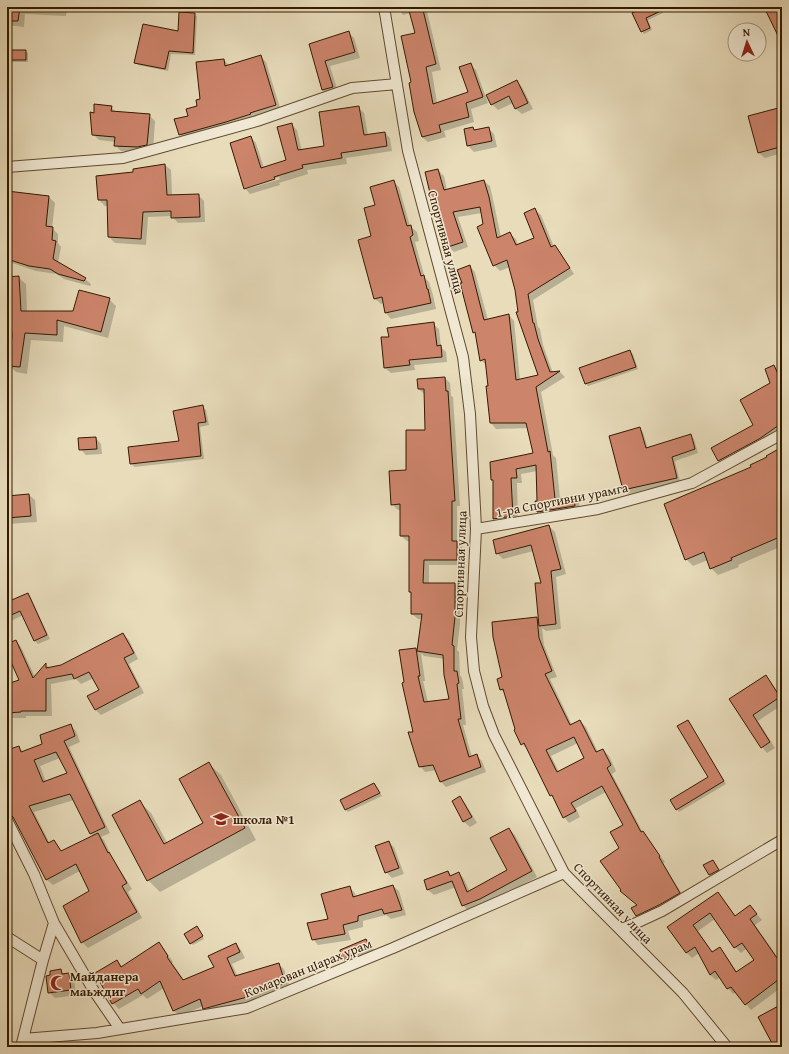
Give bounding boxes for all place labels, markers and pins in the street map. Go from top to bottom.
school or university icon: школа №1 [212,810,230,828]
place label: школа №1 [233,810,295,829]
place label: Майданера маьждиг [70,967,139,1001]
mosque icon: Майданера маьждиг [49,974,67,992]

